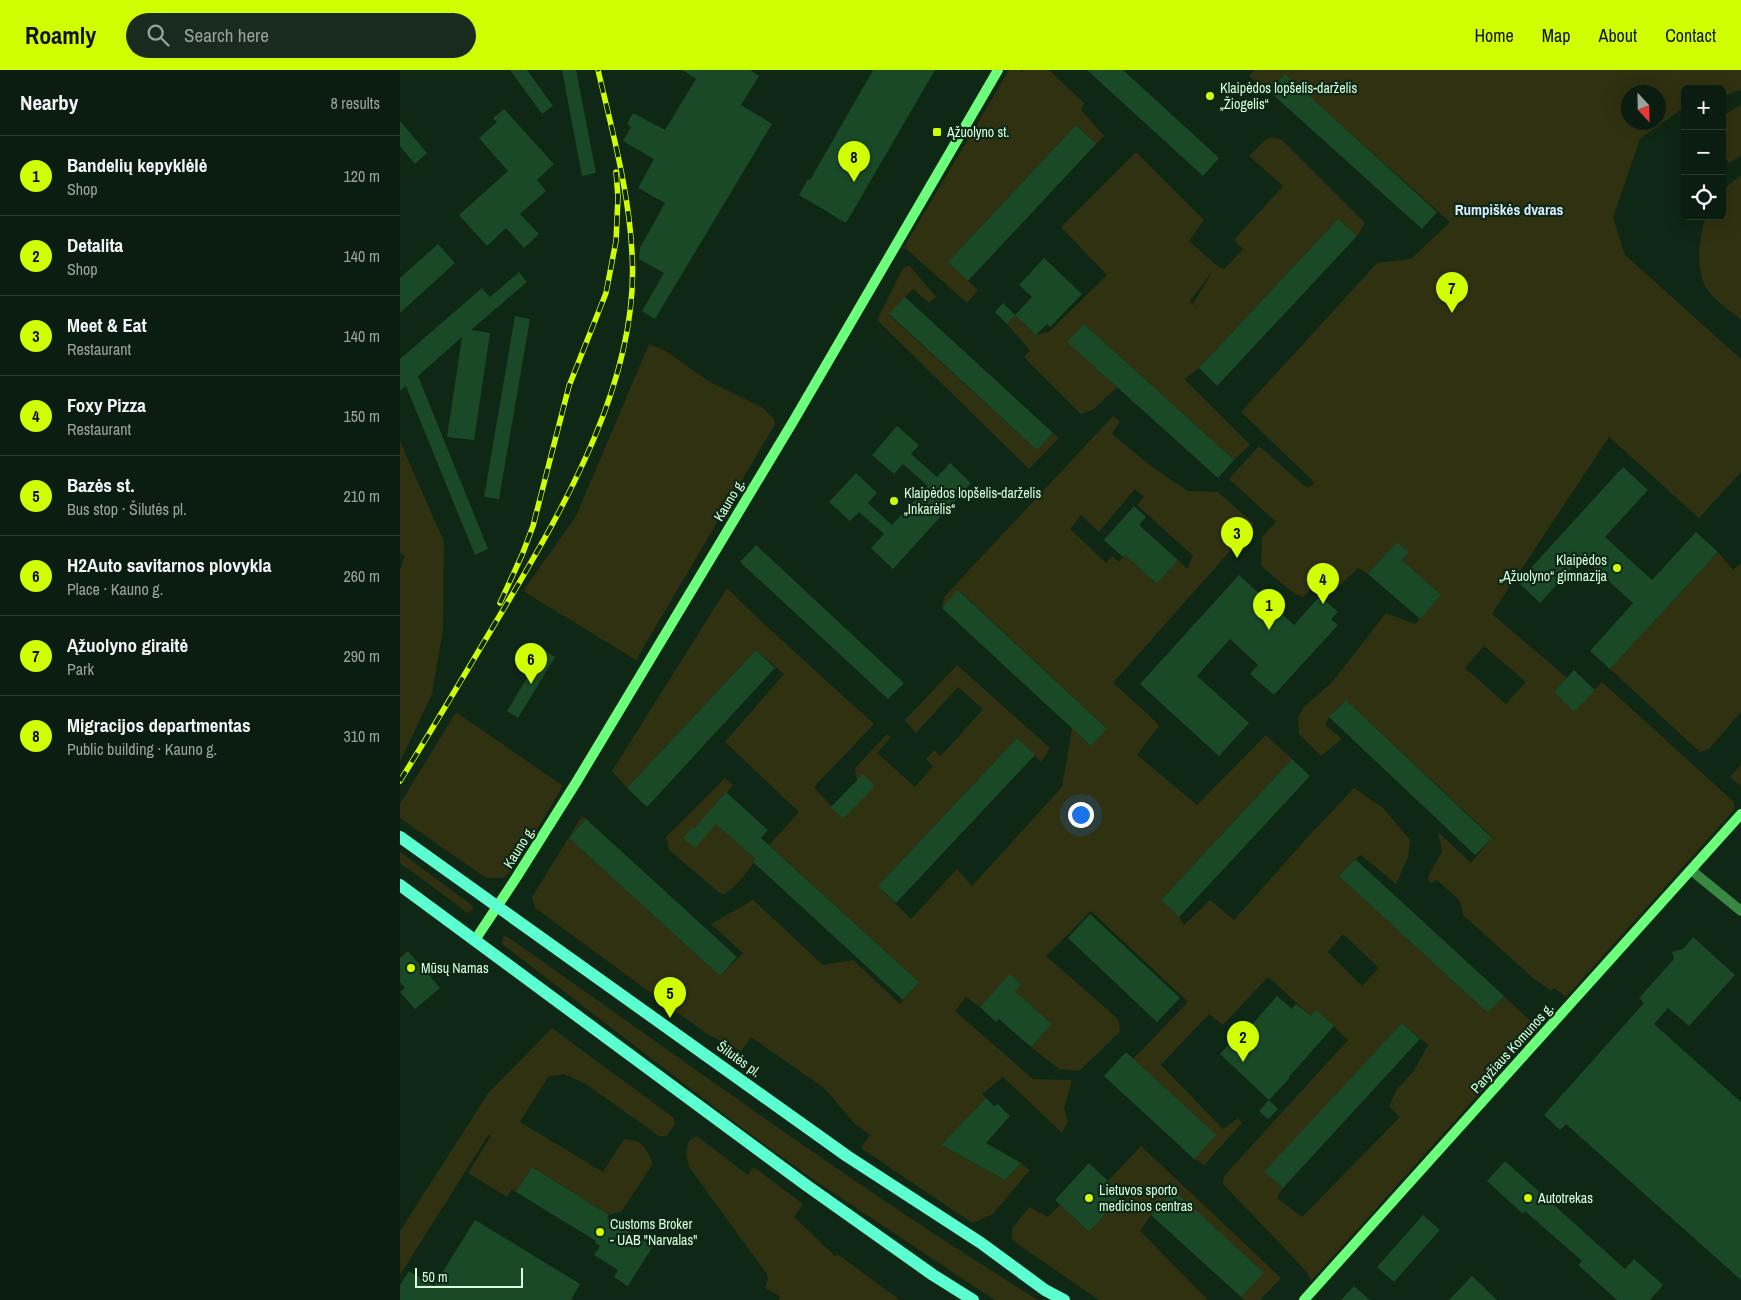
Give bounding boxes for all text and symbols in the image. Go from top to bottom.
search box [126,13,476,58]
text: Roamly [25,19,96,51]
icon: search [144,21,172,49]
text: Search here [184,22,269,48]
text: Home [1474,23,1514,48]
text: Map [1542,23,1571,48]
text: About [1599,23,1637,48]
text: Contact [1665,23,1716,48]
place label: Klaipėdos lopšelis-darželis „Žiogelis“ [1220,79,1357,113]
north arrow [1621,85,1666,130]
map controls [1681,85,1726,220]
button: + [1681,85,1726,130]
text: Nearby [20,88,78,117]
marker: Klaipėdos lopšelis-darželis „Žiogelis“ [1204,90,1216,102]
text: 8 results [330,92,380,114]
place label: Ąžuolyno st. [946,123,1010,141]
marker: Ąžuolyno st. [931,126,943,138]
button: − [1681,130,1726,175]
pin: 8 [838,141,870,182]
text: Bandelių kepyklėlė [67,152,207,178]
text: 1 [32,165,40,187]
text: 120 m [344,165,380,187]
button: locate [1681,175,1726,220]
text: Shop [67,178,98,200]
district label: Rumpiškės dvaras [1455,199,1564,220]
text: Detalita [67,232,123,258]
text: 2 [32,245,40,267]
text: 140 m [344,245,380,267]
text: Shop [67,258,98,280]
pin: 7 [1436,272,1468,313]
text: Meet & Eat [67,312,147,338]
text: 3 [32,325,40,347]
text: 140 m [344,325,380,347]
text: Restaurant [67,338,131,360]
text: Foxy Pizza [67,392,146,418]
text: 4 [32,405,40,427]
text: 150 m [344,405,380,427]
text: Restaurant [67,418,131,440]
text: Bazės st. [67,472,135,498]
street label: Kauno g. [709,476,749,524]
place label: Klaipėdos lopšelis-darželis „Inkarėlis“ [904,484,1041,518]
text: 5 [32,485,40,507]
text: 210 m [344,485,380,507]
marker: Klaipėdos lopšelis-darželis „Inkarėlis“ [888,495,900,507]
text: Bus stop · Šilutės pl. [67,498,187,520]
pin: 3 [1221,517,1253,558]
place label: Klaipėdos „Ąžuolyno“ gimnazija [1499,551,1608,585]
text: H2Auto savitarnos plovykla [67,552,271,578]
marker: Klaipėdos „Ąžuolyno“ gimnazija [1611,562,1623,574]
pin: 4 [1307,563,1339,604]
text: 6 [32,565,40,587]
text: 260 m [344,565,380,587]
text: Place · Kauno g. [67,578,163,600]
pin: 1 [1253,589,1285,630]
text: Ąžuolyno giraitė [67,632,188,658]
pin: 6 [515,643,547,684]
text: 7 [32,645,40,667]
text: 290 m [344,645,380,667]
text: Park [67,658,94,680]
text: Migracijos departmentas [67,712,251,738]
text: 8 [32,725,40,747]
text: 310 m [344,725,380,747]
text: Public building · Kauno g. [67,738,217,760]
your location [1068,802,1094,828]
street label: Kauno g. [499,823,539,871]
place label: Mūsų Namas [421,959,489,977]
marker: Mūsų Namas [405,962,417,974]
pin: 5 [654,977,686,1018]
street label: Paryžiaus Komunos g. [1467,999,1557,1097]
pin: 2 [1227,1021,1259,1062]
street label: Šilutės pl. [713,1037,765,1081]
place label: Lietuvos sporto medicinos centras [1099,1181,1193,1215]
place label: Autotrekas [1537,1189,1593,1207]
marker: Lietuvos sporto medicinos centras [1083,1192,1095,1204]
marker: Autotrekas [1522,1192,1534,1204]
place label: Customs Broker - UAB "Narvalas" [610,1215,697,1249]
marker: Customs Broker - UAB "Narvalas" [594,1226,606,1238]
scale bar [415,1265,522,1288]
text: 50 m [422,1268,448,1286]

